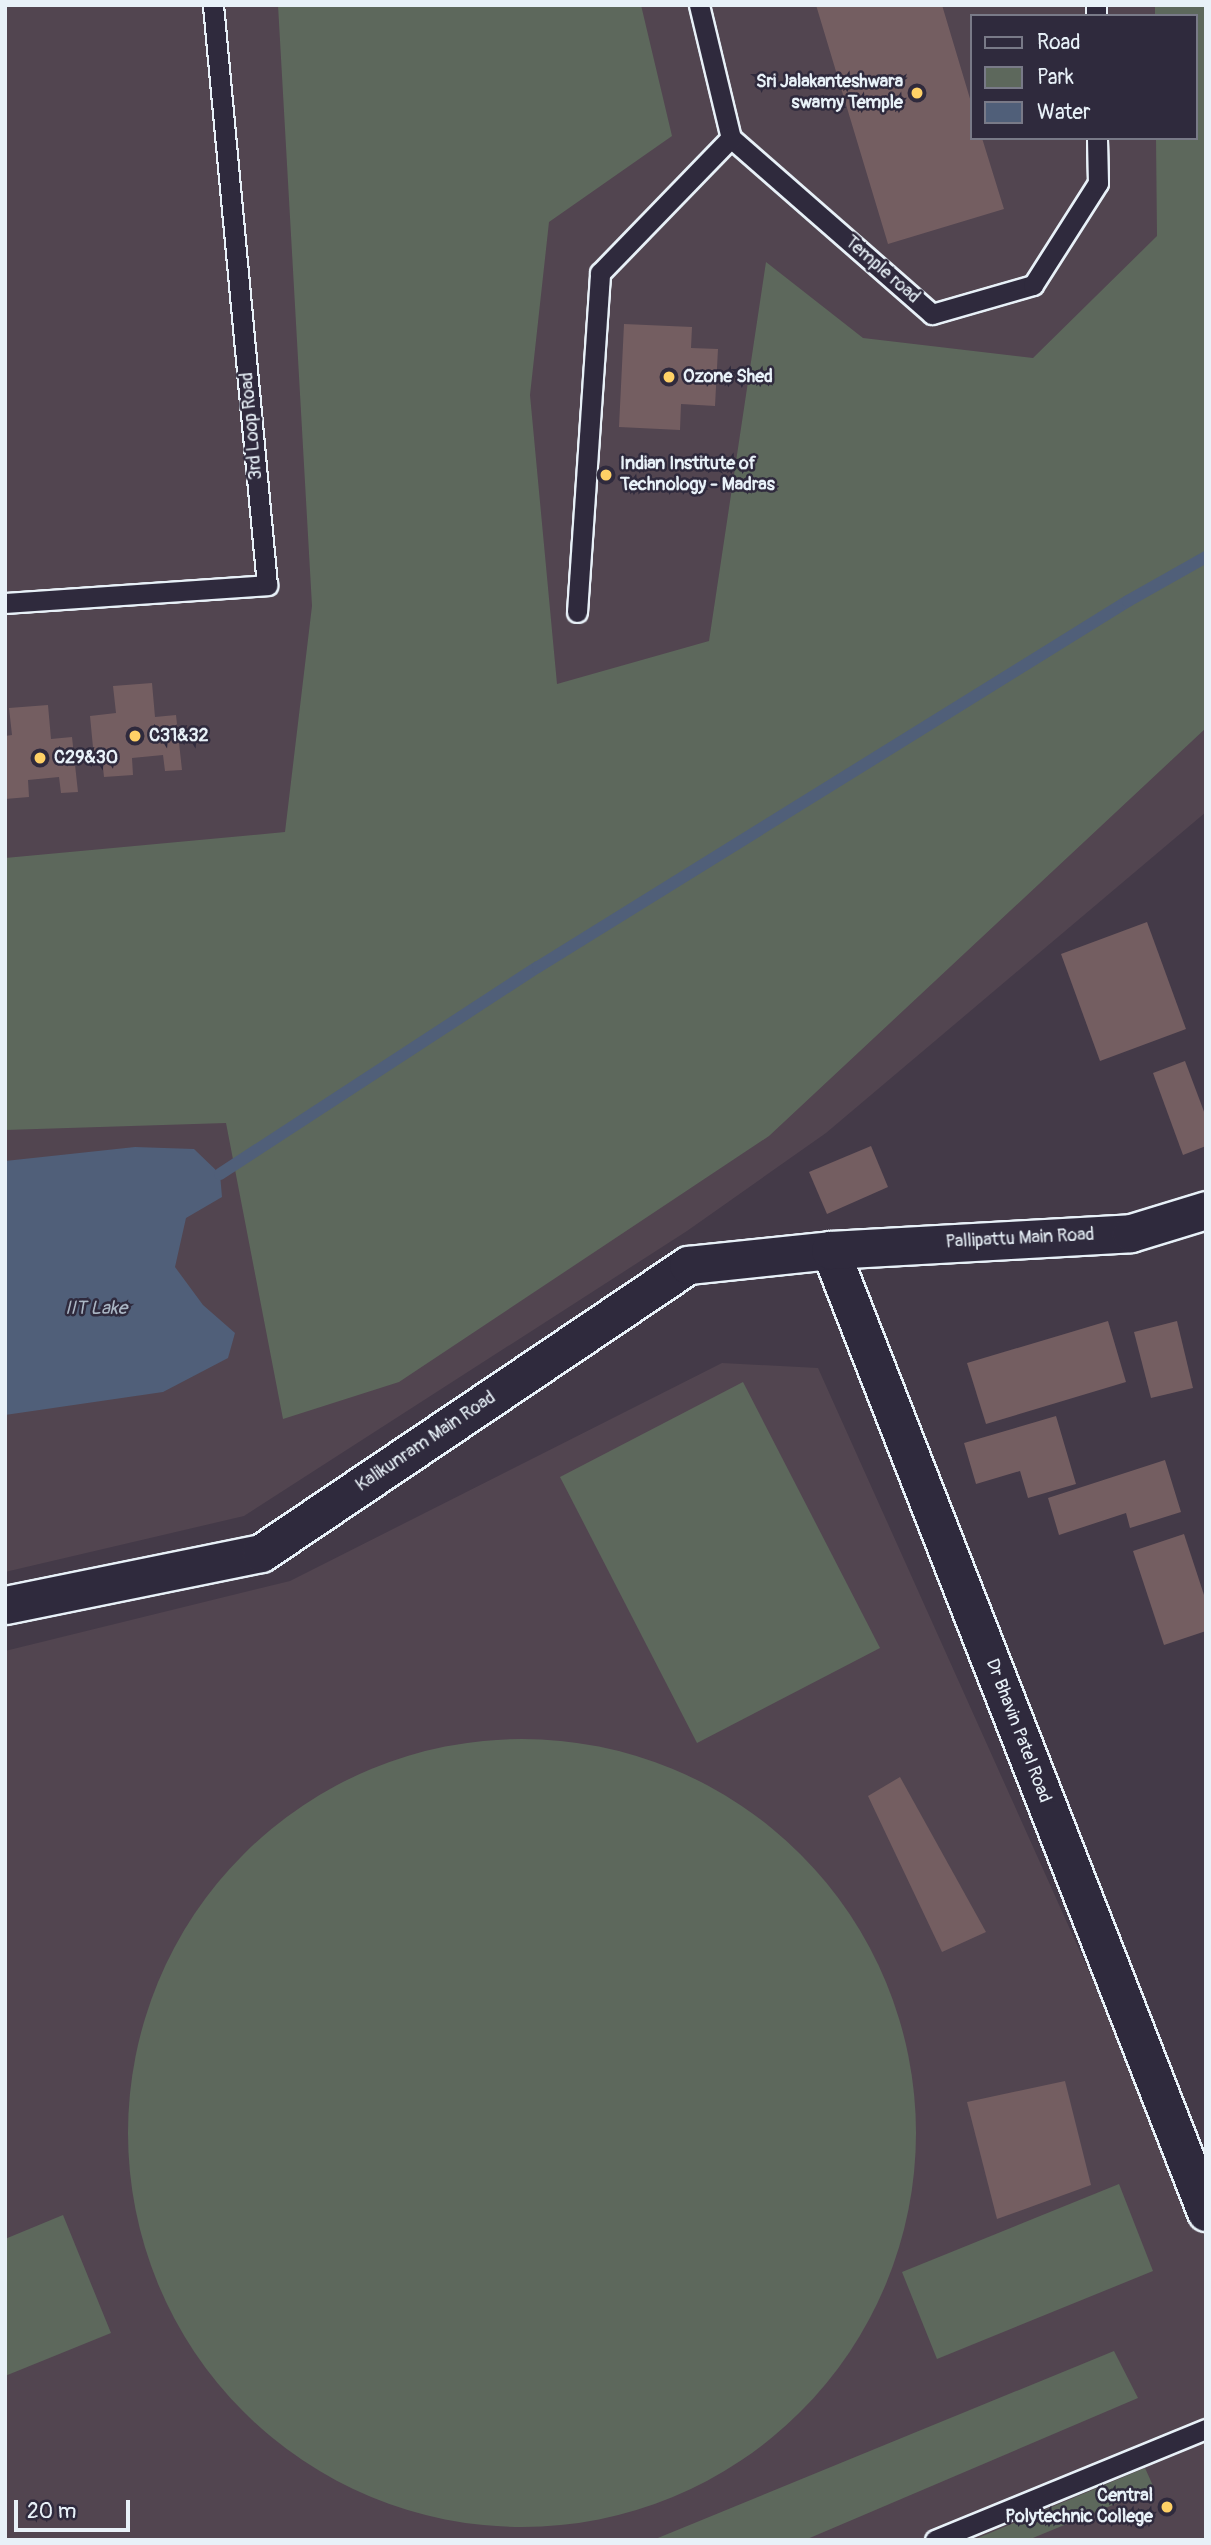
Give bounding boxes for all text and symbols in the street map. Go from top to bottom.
legend [970,14,1197,140]
text: Road [1037,29,1081,56]
text: Park [1037,64,1074,91]
place label: Sri Jalakanteshwara swamy Temple [756,72,903,114]
marker: Sri Jalakanteshwara swamy Temple [909,85,925,101]
text: Water [1037,99,1090,126]
street label: Temple road [840,232,924,308]
place label: Ozone Shed [683,366,773,388]
marker: Ozone Shed [661,369,677,385]
street label: 3rd Loop Road [237,371,267,481]
place label: Indian Institute of Technology - Madras [620,454,775,496]
marker: Indian Institute of Technology - Madras [598,467,614,483]
place label: C31&32 [149,725,209,747]
marker: C31&32 [127,728,143,744]
place label: C29&30 [54,747,118,769]
marker: C29&30 [32,750,48,766]
street label: Pallipattu Main Road [945,1224,1095,1254]
water label: IIT Lake [65,1298,127,1320]
street label: Kalikunram Main Road [352,1387,500,1497]
street label: Dr Bhavin Patel Road [981,1656,1055,1806]
scale bar [18,2486,133,2530]
place label: Central Polytechnic College [1005,2486,1153,2528]
text: 20 m [27,2498,76,2525]
marker: Central Polytechnic College [1159,2499,1175,2515]

